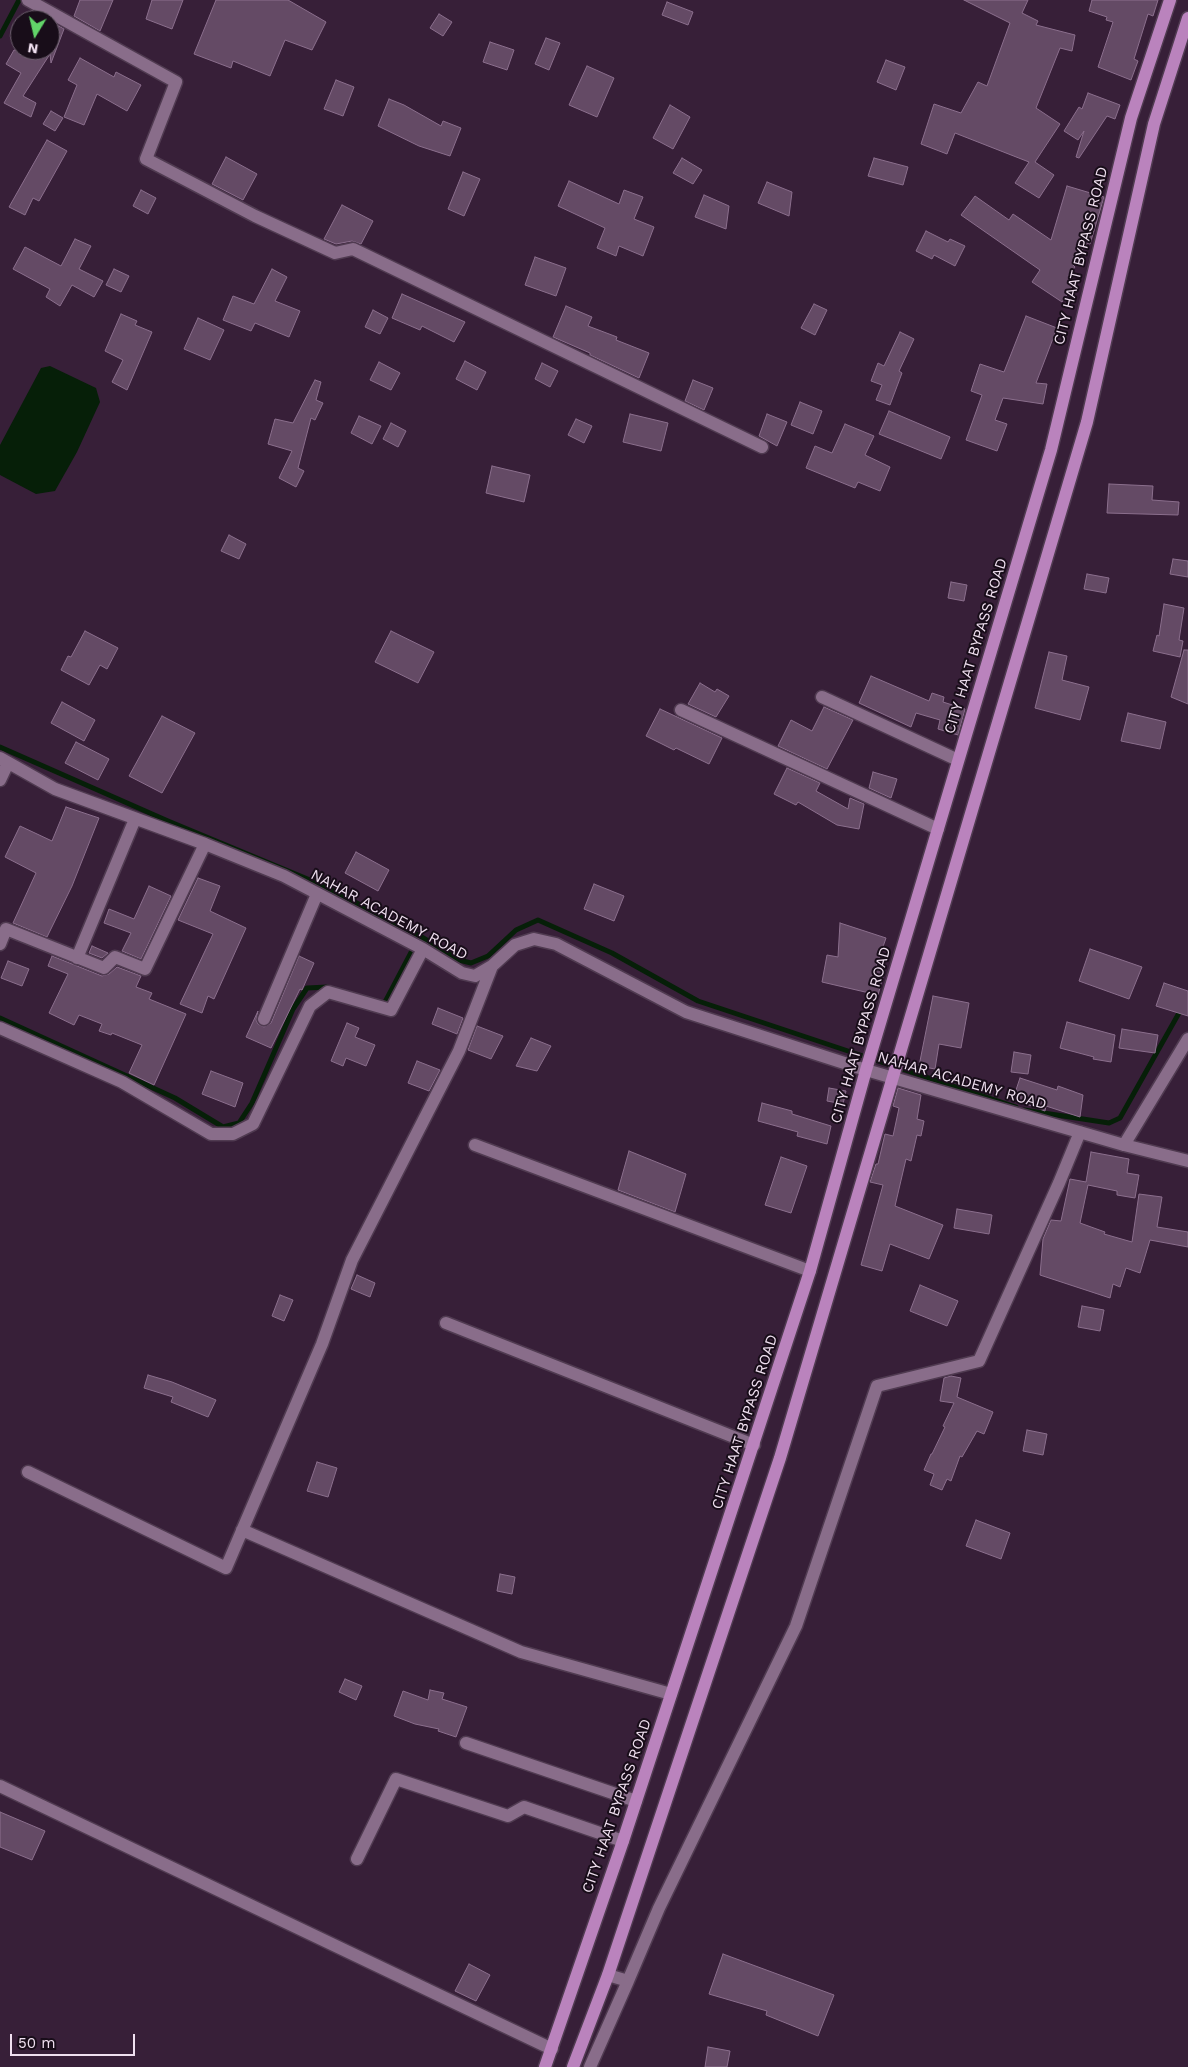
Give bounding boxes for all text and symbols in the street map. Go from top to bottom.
north arrow [10,10,60,60]
text: N [26,40,39,58]
street label: CITY HAAT BYPASS ROAD [1050,165,1112,347]
street label: CITY HAAT BYPASS ROAD [941,556,1011,736]
street label: NAHAR ACADEMY ROAD [307,866,471,964]
street label: CITY HAAT BYPASS ROAD [827,945,895,1125]
street label: NAHAR ACADEMY ROAD [875,1048,1049,1114]
street label: CITY HAAT BYPASS ROAD [708,1332,782,1512]
street label: CITY HAAT BYPASS ROAD [579,1717,655,1895]
scale bar [12,2024,138,2056]
text: 50 m [18,2034,55,2052]

